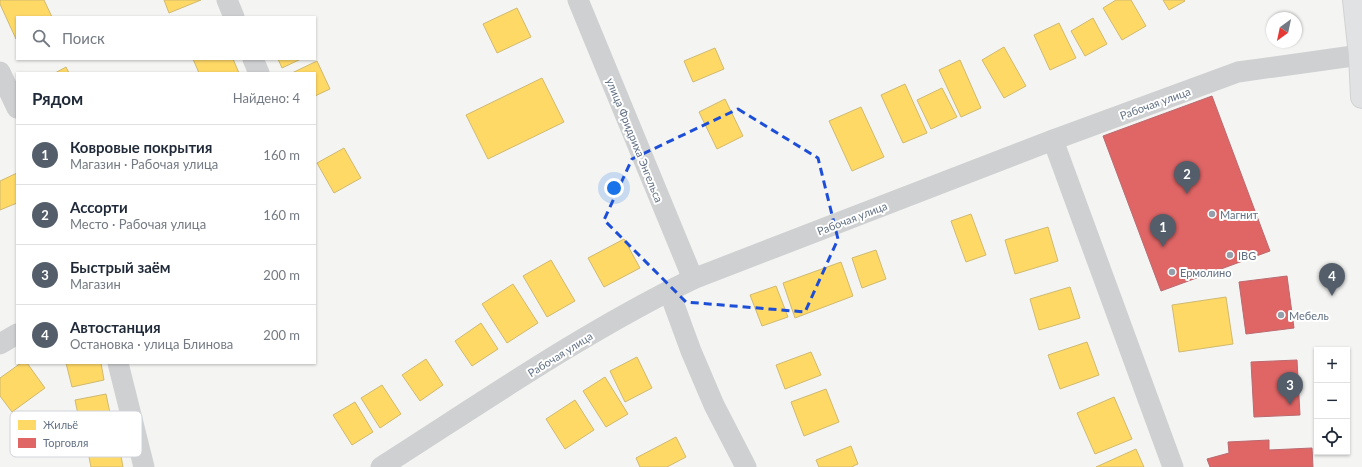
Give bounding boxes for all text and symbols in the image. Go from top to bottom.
north arrow [1266,12,1302,48]
search box [16,16,316,60]
icon: search [30,27,52,49]
text: Поиск [62,29,105,47]
street label: улица Фридриха Энгельса [604,76,666,204]
street label: Рабочая улица [1118,84,1192,122]
text: Рядом [32,88,83,109]
text: Найдено: 4 [233,90,300,106]
text: Ковровые покрытия [70,138,212,156]
text: 1 [41,147,49,163]
text: 160 m [263,147,300,163]
text: Магазин · Рабочая улица [70,156,218,172]
pin: 2 [1174,161,1200,194]
your location [604,178,624,198]
text: Ассорти [70,198,128,216]
street label: Рабочая улица [815,199,889,237]
text: 2 [41,207,49,223]
text: 160 m [263,207,300,223]
place label: Магнит [1220,208,1259,221]
marker: Магнит [1207,209,1217,219]
pin: 1 [1150,214,1176,247]
text: Место · Рабочая улица [70,216,206,232]
place label: IBG [1238,249,1256,262]
marker: IBG [1225,250,1235,260]
text: Быстрый заём [70,258,171,276]
pin: 4 [1319,263,1345,296]
place label: Ермолино [1180,266,1231,279]
text: 3 [41,267,49,283]
text: 200 m [263,267,300,283]
marker: Ермолино [1167,267,1177,277]
text: Магазин [70,276,121,292]
place label: Мебель [1289,309,1329,322]
marker: Мебель [1276,310,1286,320]
text: Автостанция [70,318,161,336]
text: 4 [41,327,49,343]
text: 200 m [263,327,300,343]
street label: Рабочая улица [525,329,595,379]
text: Остановка · улица Блинова [70,336,233,352]
map controls [1314,347,1350,455]
button: + [1314,347,1350,383]
pin: 3 [1277,372,1303,405]
button: − [1314,383,1350,419]
legend [10,411,142,457]
text: Жильё [43,418,78,431]
button: locate [1314,419,1350,455]
text: Торговля [43,436,88,449]

